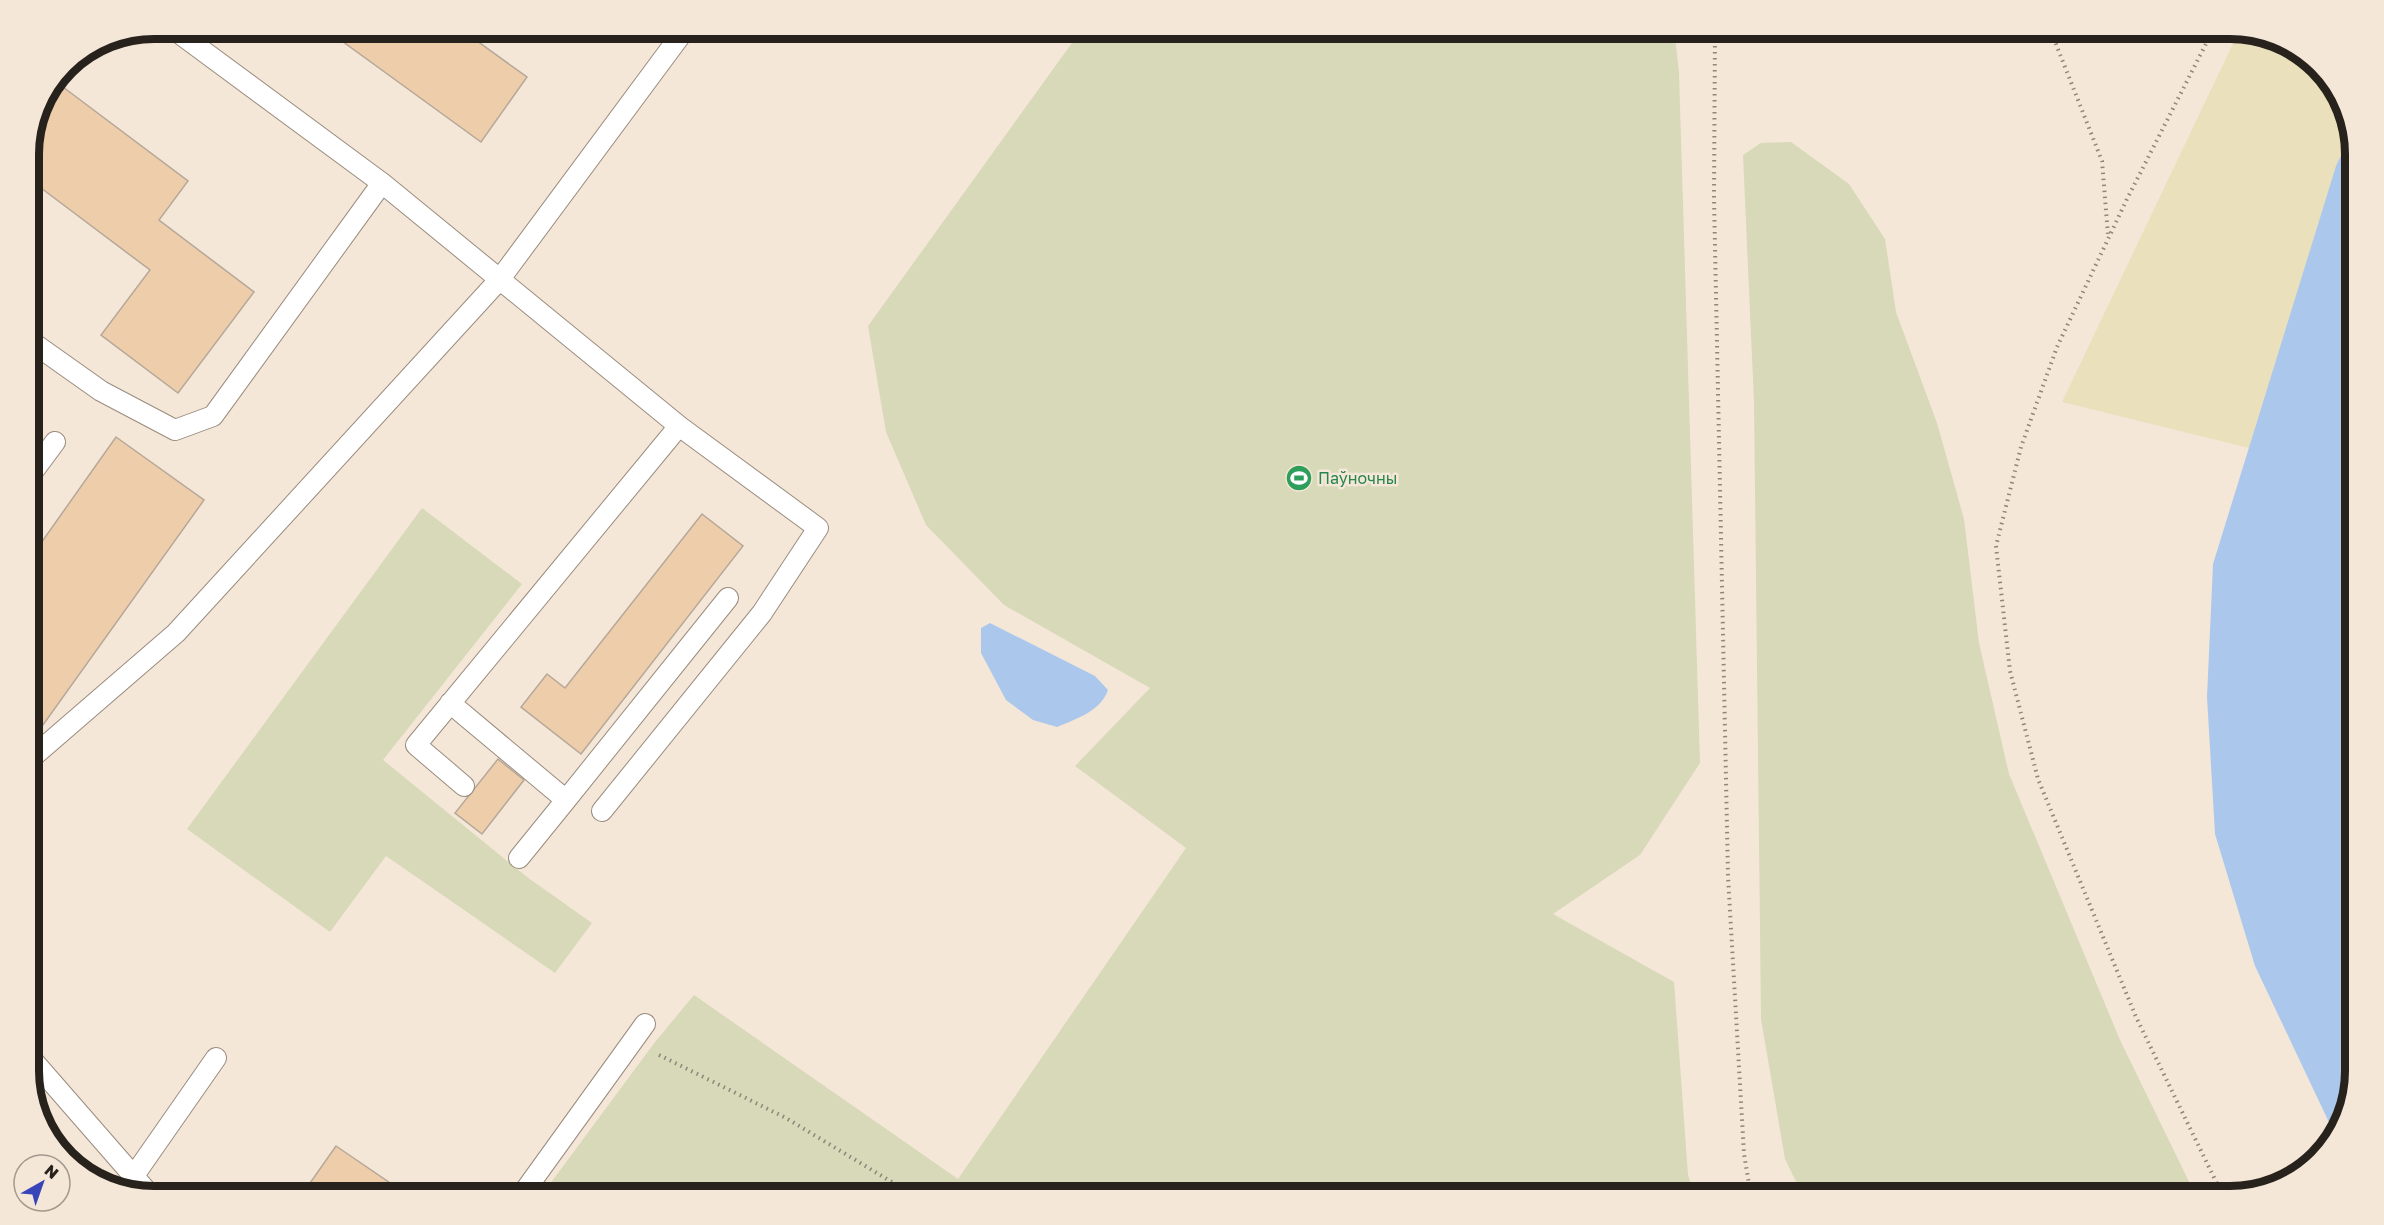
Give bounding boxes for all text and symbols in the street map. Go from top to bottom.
sports icon: Паўночны [1284,463,1314,493]
place label: Паўночны [1318,468,1397,488]
north arrow [12,1153,72,1213]
text: N [41,1160,63,1183]

